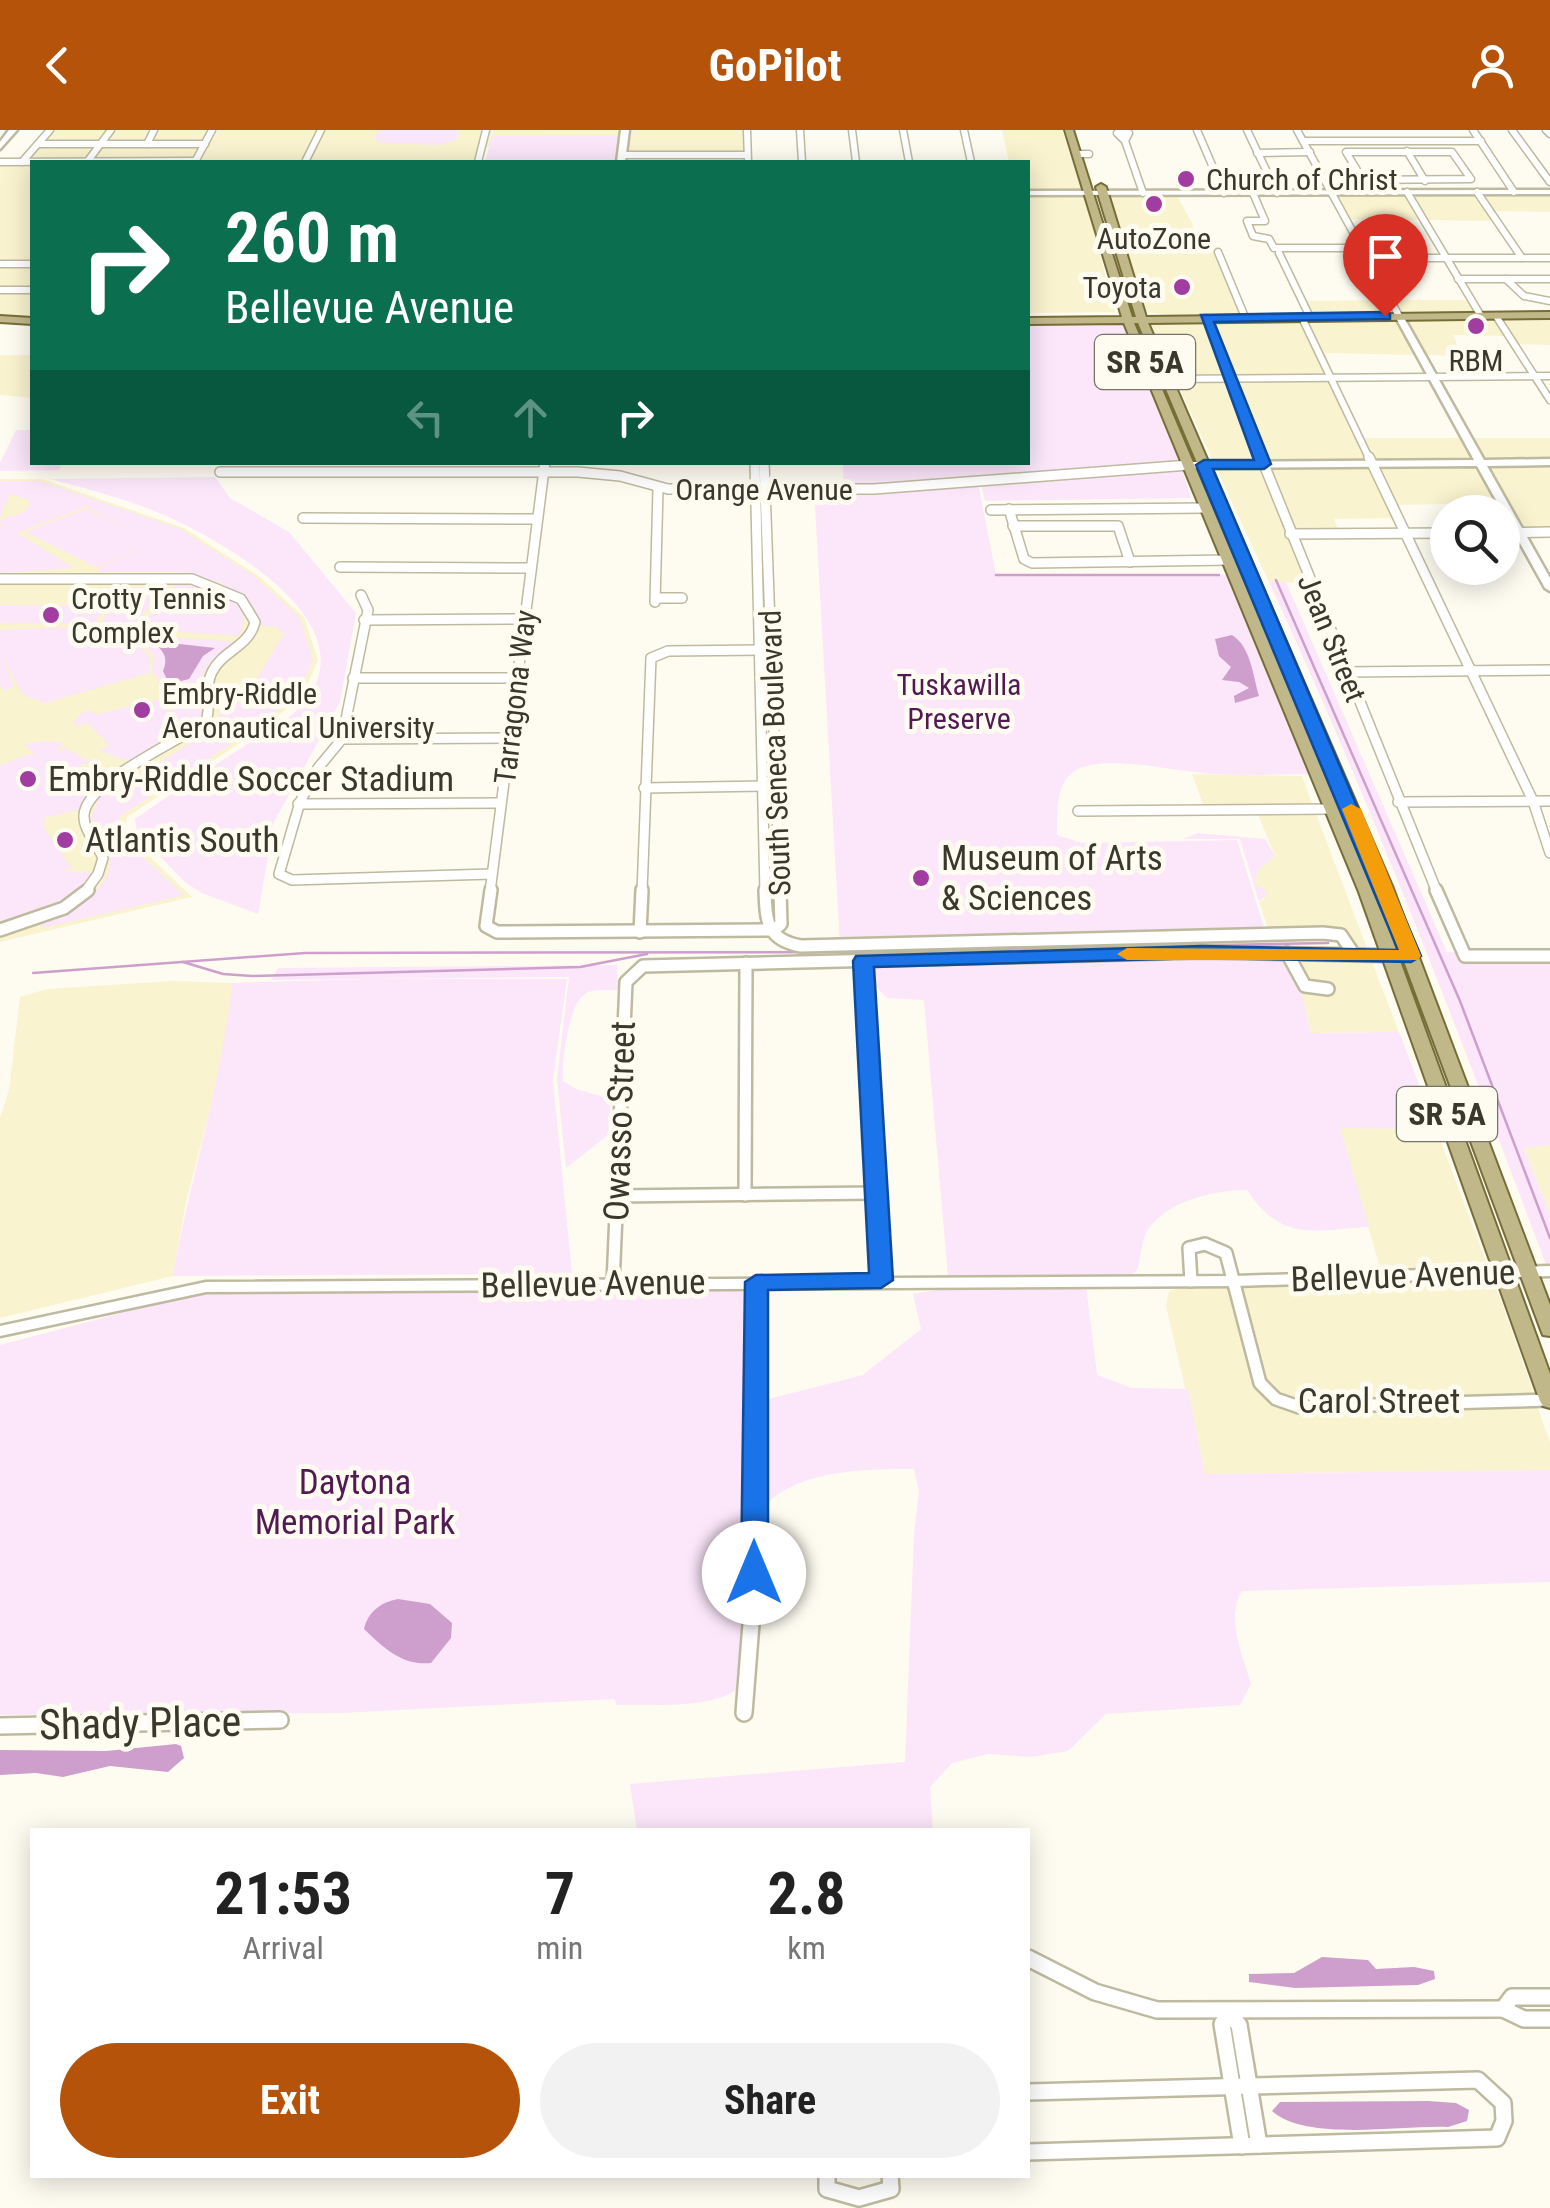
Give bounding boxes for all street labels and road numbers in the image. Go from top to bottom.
road number: SR 5A [1095,335,1195,389]
street label: Orange Avenue [675,472,853,507]
street label: Jean Street [1291,569,1373,707]
street label: Tarragona Way [487,608,543,786]
street label: South Seneca Boulevard [753,609,797,897]
street label: Owasso Street [596,1020,644,1222]
road number: SR 5A [1397,1087,1497,1141]
street label: Bellevue Avenue [1290,1252,1516,1300]
street label: Bellevue Avenue [480,1262,706,1306]
street label: Carol Street [1298,1381,1460,1422]
street label: Shady Place [38,1697,242,1749]

